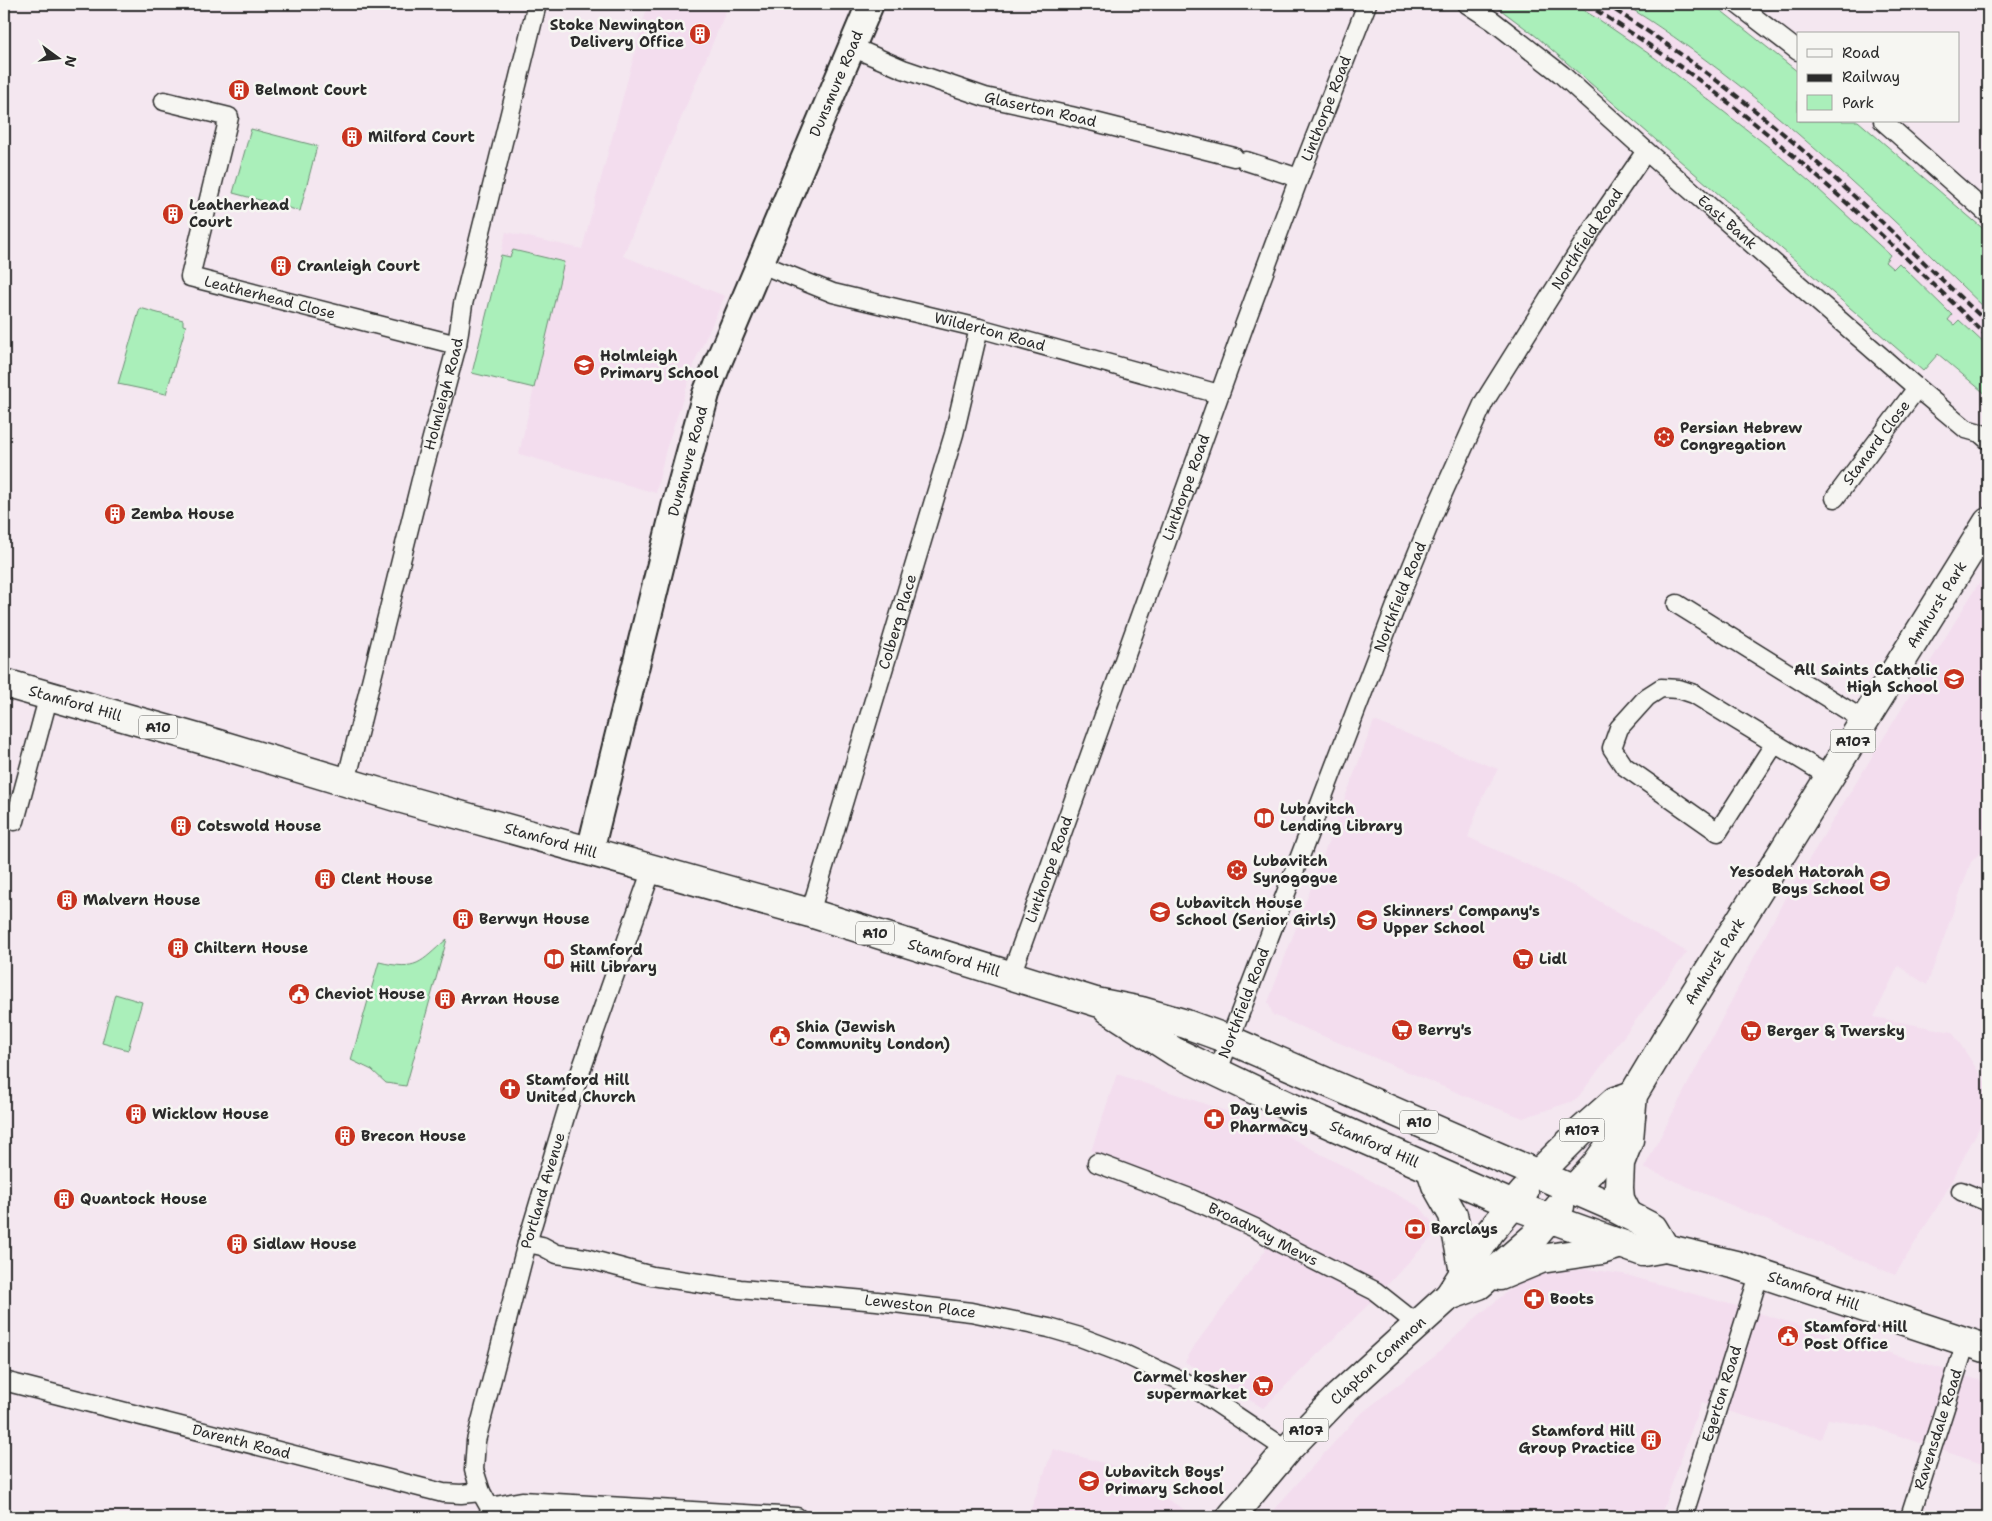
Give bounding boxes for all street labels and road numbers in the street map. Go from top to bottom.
street label: Dunsmure Road [805,27,868,140]
street label: Linthorpe Road [1296,52,1356,164]
street label: Glaserton Road [983,87,1099,132]
street label: Northfield Road [1547,184,1628,294]
street label: East Bank [1693,191,1761,254]
street label: Leatherhead Close [202,271,338,324]
street label: Wilderton Road [932,308,1048,356]
street label: Holmleigh Road [419,336,468,453]
street label: Stanard Close [1838,396,1915,489]
street label: Dunsmure Road [663,403,712,518]
street label: Linthorpe Road [1158,431,1215,543]
street label: Northfield Road [1369,538,1431,655]
street label: Amhurst Park [1902,557,1971,652]
street label: Colberg Place [874,572,921,672]
street label: Stamford Hill [26,681,124,726]
road number: A10 [139,716,177,739]
road number: A107 [1830,729,1876,752]
street label: Linthorpe Road [1021,813,1077,926]
street label: Stamford Hill [502,818,600,863]
street label: Amhurst Park [1680,914,1749,1009]
road number: A10 [856,921,894,944]
street label: Stamford Hill [905,934,1003,982]
street label: Northfield Road [1214,944,1274,1061]
road number: A10 [1400,1110,1438,1134]
street label: Stamford Hill [1326,1115,1422,1172]
road number: A107 [1560,1118,1604,1142]
street label: Portland Avenue [516,1130,570,1251]
street label: Broadway Mews [1205,1198,1322,1271]
street label: Stamford Hill [1765,1266,1863,1316]
street label: Leweston Place [864,1290,978,1323]
street label: Clapton Common [1326,1312,1430,1409]
street label: Egerton Road [1697,1343,1746,1445]
street label: Ravensdale Road [1909,1366,1967,1492]
road number: A107 [1284,1418,1328,1442]
street label: Darenth Road [190,1419,293,1464]

